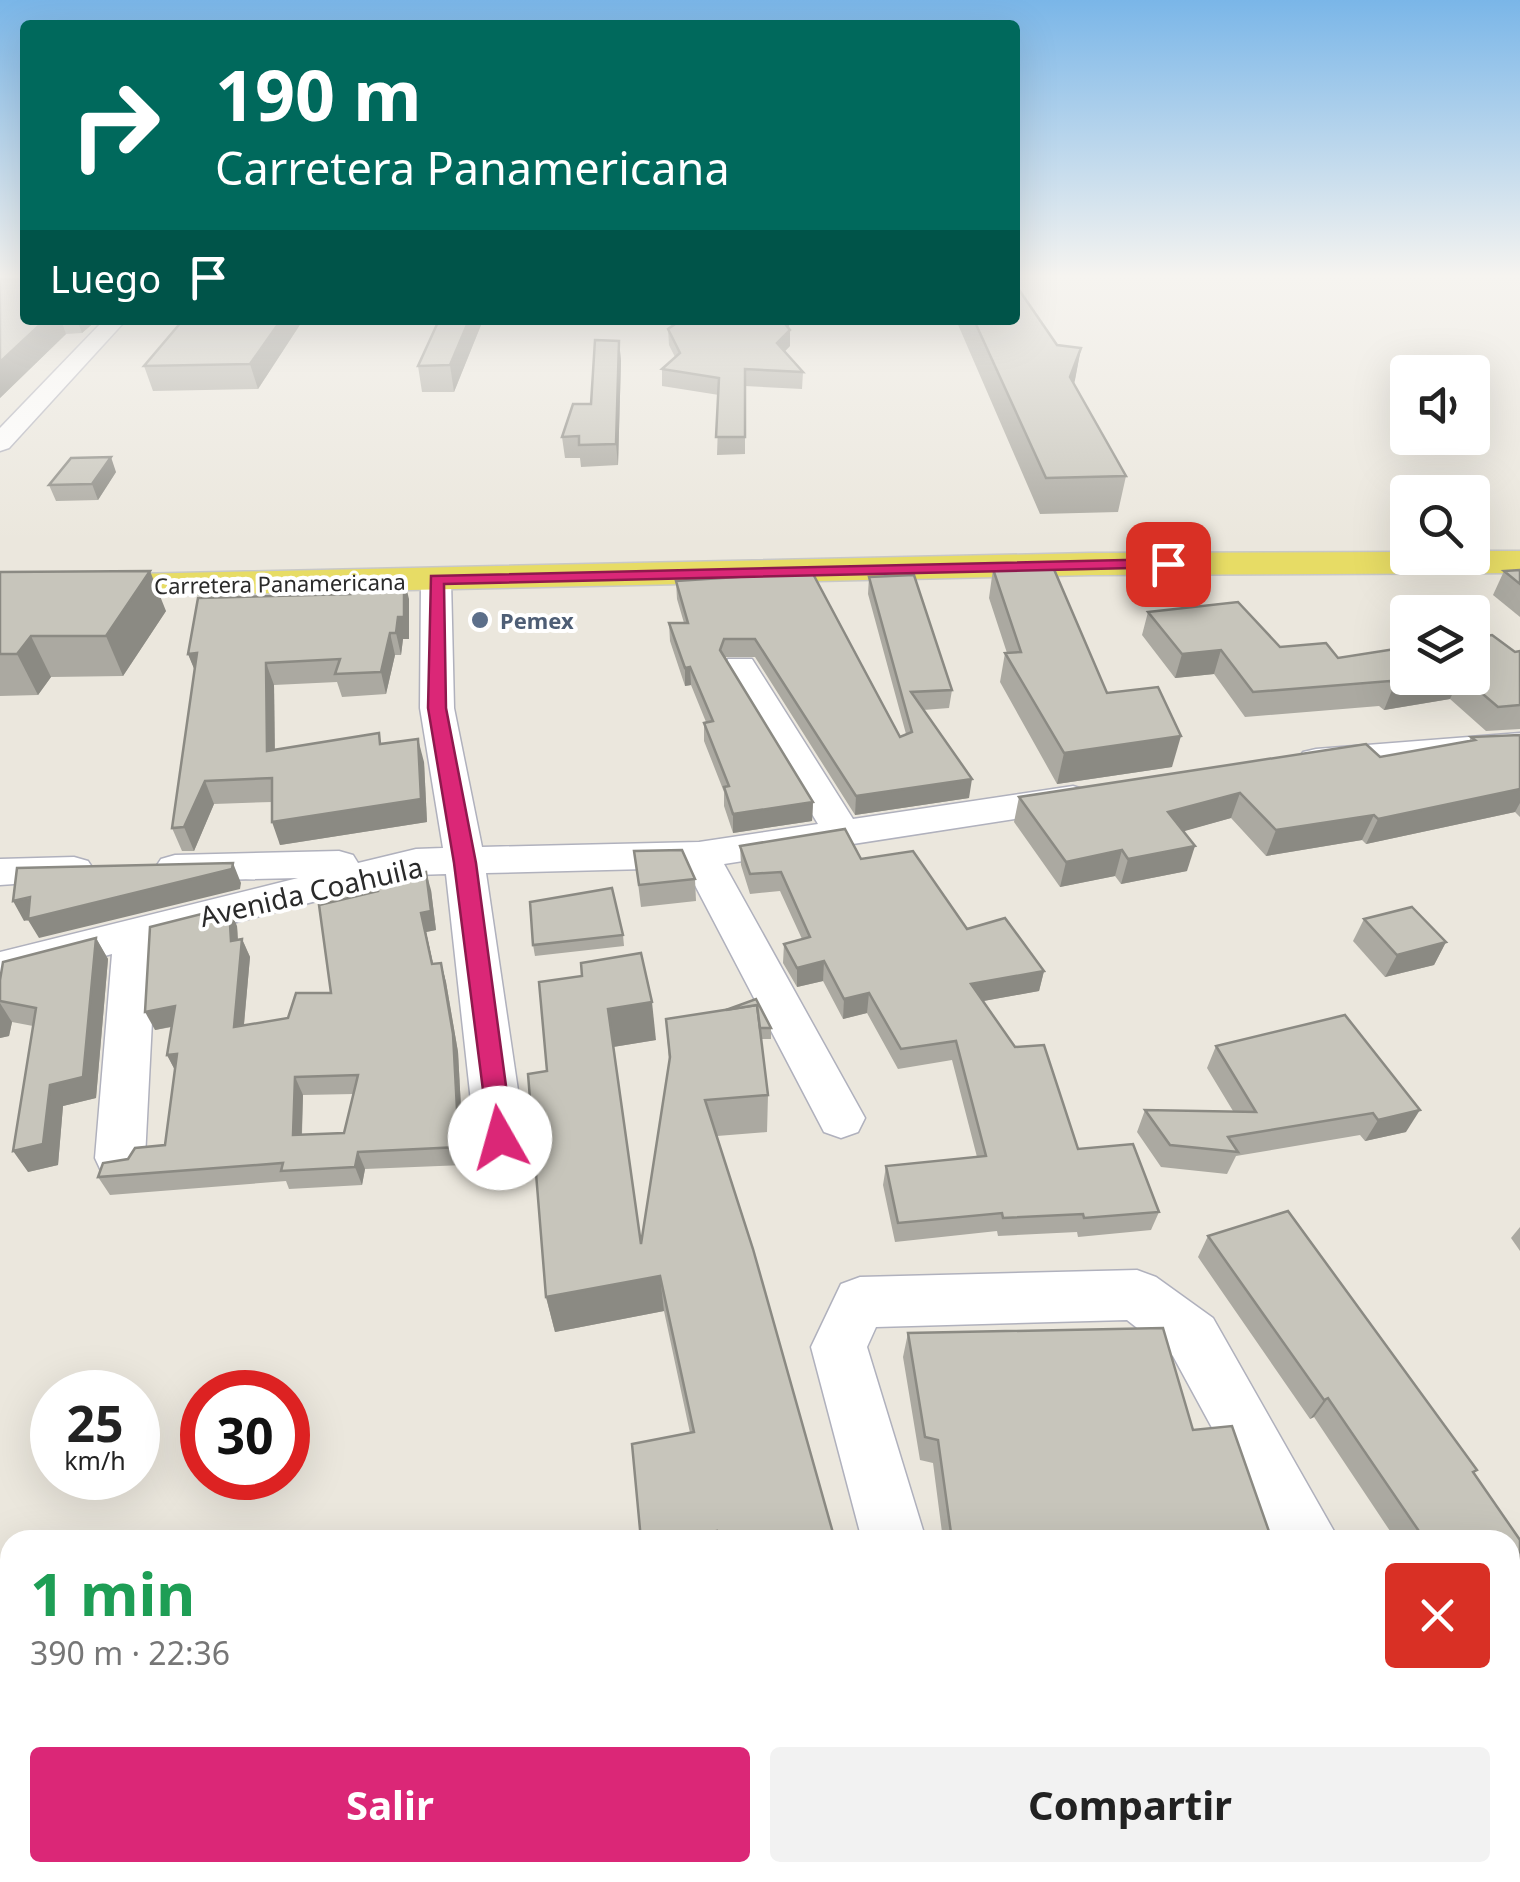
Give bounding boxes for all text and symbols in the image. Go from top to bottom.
text: 190 m [215,46,422,142]
icon: right [50,60,180,190]
text: Carretera Panamericana [215,137,730,198]
icon: arrive [181,250,236,305]
text: Luego [50,252,161,304]
map controls [1390,355,1490,695]
button: sound [1390,355,1490,455]
button: search [1390,475,1490,575]
pin [1126,522,1211,607]
icon: arrive [1141,537,1196,592]
street label: Carretera Panamericana [154,566,406,600]
button: layers [1390,595,1490,695]
place label: Pemex [500,605,574,635]
marker: Pemex [469,609,491,631]
street label: Avenida Coahuila [196,847,426,935]
position arrow [448,1086,552,1190]
speed limit sign: 30 [180,1370,310,1500]
text: 25 [66,1389,124,1457]
text: km/h [64,1443,126,1477]
text: 1 min [30,1552,195,1634]
button: close [1385,1563,1490,1668]
text: 390 m · 22:36 [30,1631,230,1674]
button: Salir [30,1747,750,1862]
button: Compartir [770,1747,1490,1862]

